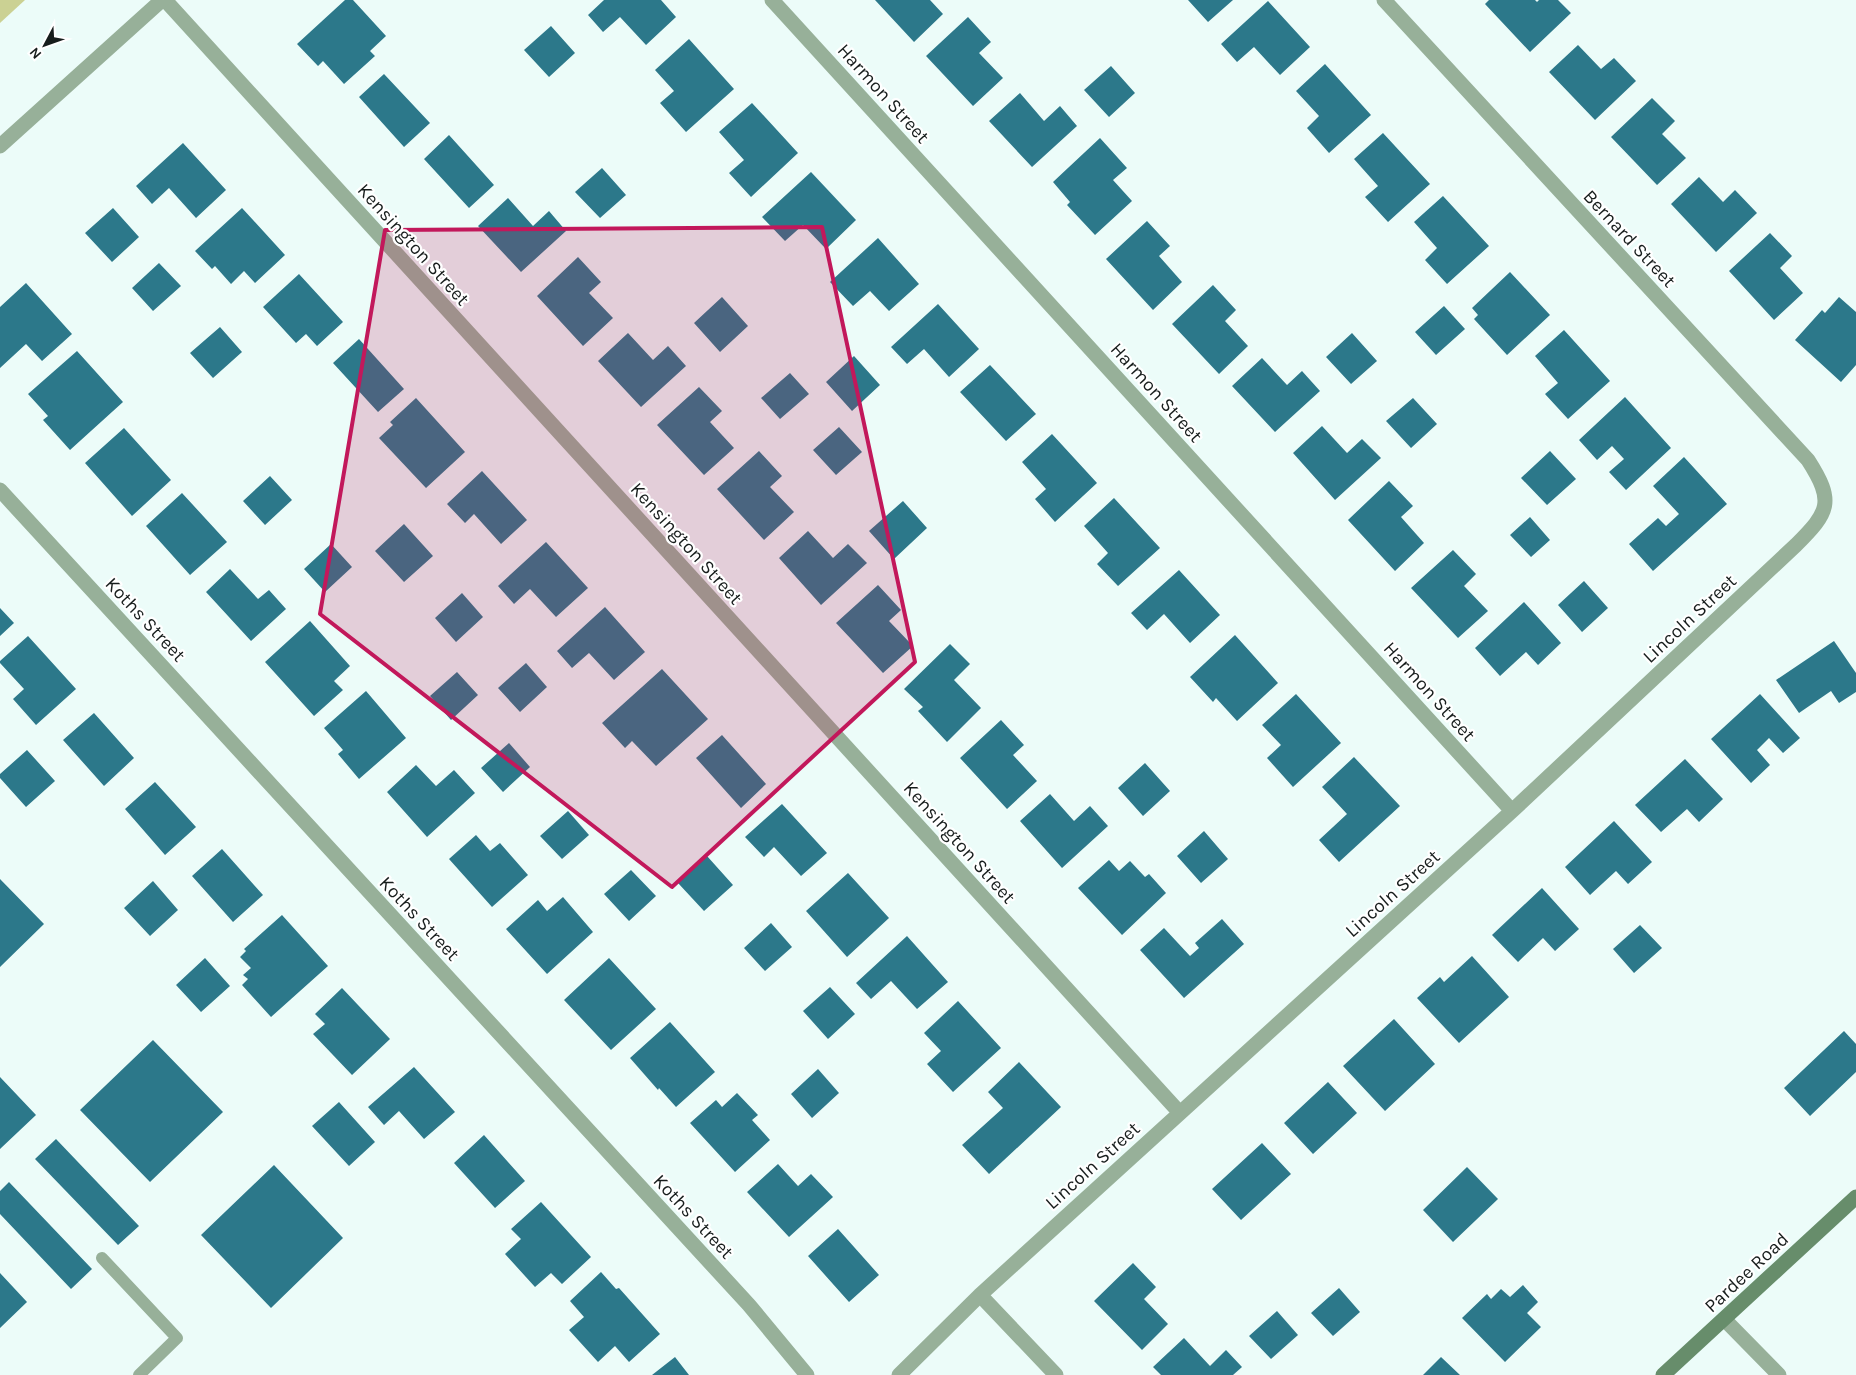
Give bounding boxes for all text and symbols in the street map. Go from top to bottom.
north arrow [20,20,70,70]
street label: Harmon Street [833,39,934,148]
text: N [26,44,45,63]
street label: Kensington Street [353,179,474,310]
street label: Bernard Street [1579,185,1680,292]
street label: Harmon Street [1106,338,1207,447]
street label: Kensington Street [626,478,747,609]
street label: Lincoln Street [1638,570,1741,668]
street label: Koths Street [101,573,190,666]
street label: Harmon Street [1379,637,1480,746]
street label: Kensington Street [899,777,1020,908]
street label: Lincoln Street [1341,846,1444,942]
street label: Koths Street [375,872,464,965]
street label: Lincoln Street [1041,1118,1144,1214]
street label: Koths Street [649,1170,738,1263]
street label: Pardee Road [1700,1228,1793,1317]

